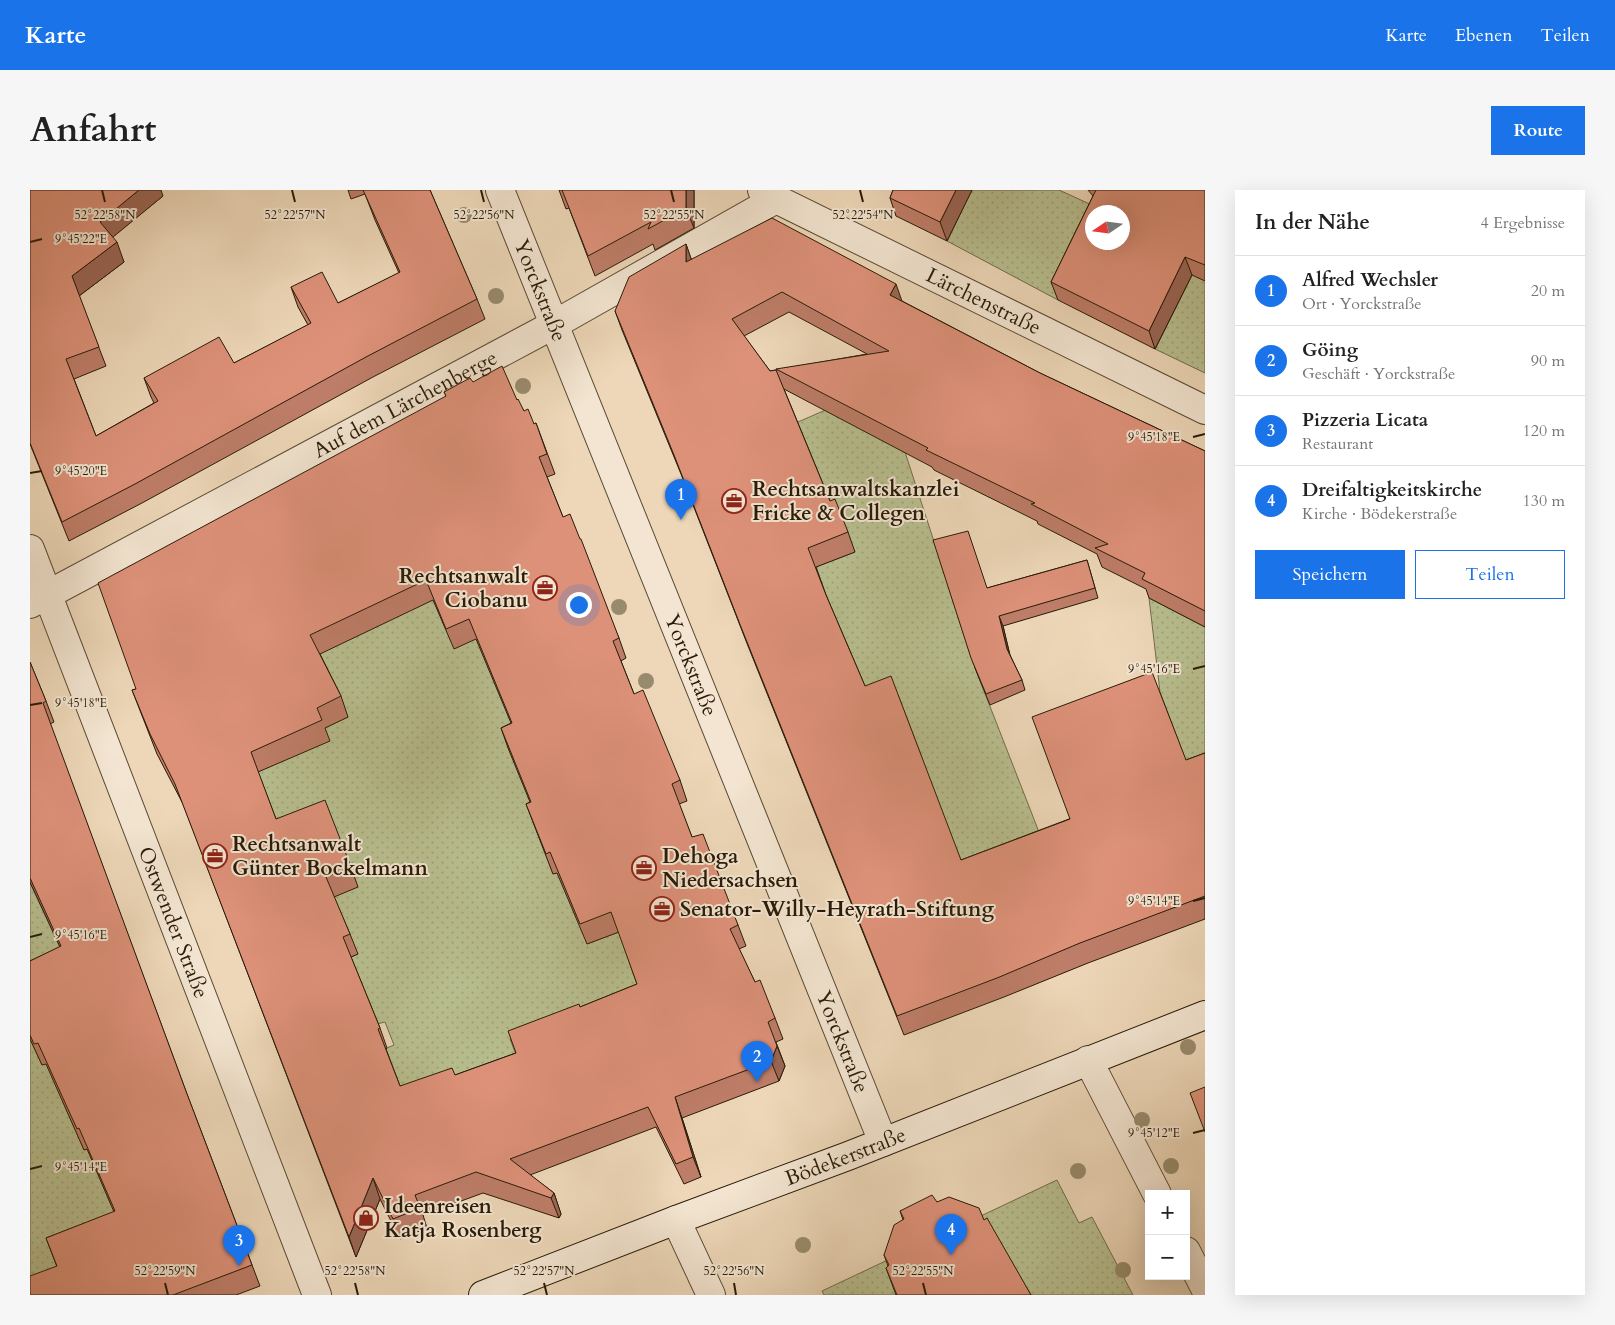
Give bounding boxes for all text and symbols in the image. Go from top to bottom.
text: Karte [25,19,86,52]
text: Karte [1385,23,1427,48]
text: Ebenen [1455,23,1513,48]
text: Teilen [1541,23,1590,48]
text: Anfahrt [30,106,156,154]
button: Route [1491,106,1585,155]
north arrow [1085,205,1130,250]
text: 52°22'58"N [75,207,136,223]
text: 52°22'57"N [265,207,326,223]
text: 52°22'56"N [454,207,515,223]
text: 52°22'55"N [644,207,705,223]
text: 52°22'54"N [833,207,894,223]
text: In der Nähe [1255,208,1370,237]
text: 4 Ergebnisse [1480,212,1565,234]
text: 9°45'22"E [55,231,107,247]
street label: Yorckstraße [507,235,574,346]
street label: Lärchenstraße [921,261,1046,342]
text: Alfred Wechsler [1302,267,1438,293]
text: 1 [1267,280,1275,302]
text: 20 m [1531,280,1565,302]
text: Ort · Yorckstraße [1302,293,1422,315]
text: Göing [1302,337,1358,363]
street label: Auf dem Lärchenberge [308,343,502,465]
text: 2 [1267,350,1275,372]
text: 90 m [1531,350,1565,372]
text: Geschäft · Yorckstraße [1302,363,1455,385]
text: Pizzeria Licata [1302,407,1428,433]
text: 3 [1267,420,1275,442]
text: 120 m [1523,420,1565,442]
text: 9°45'18"E [1128,429,1180,445]
text: Restaurant [1302,433,1373,455]
text: 9°45'20"E [55,463,107,479]
place label: Rechtsanwaltskanzlei Fricke & Collegen [752,475,960,528]
text: Dreifaltigkeitskirche [1302,477,1482,503]
pin: 1 [665,479,697,520]
office icon: Rechtsanwaltskanzlei Fricke & Collegen [721,488,747,514]
text: 4 [1267,490,1275,512]
text: 130 m [1523,490,1565,512]
text: Kirche · Bödekerstraße [1302,503,1457,525]
button: Speichern [1255,550,1405,599]
button: Teilen [1415,550,1565,599]
place label: Rechtsanwalt Ciobanu [399,562,529,615]
office icon: Rechtsanwalt Ciobanu [532,575,558,601]
your location [566,592,592,618]
street label: Yorckstraße [657,609,725,721]
text: 9°45'16"E [1128,661,1180,677]
text: 9°45'18"E [55,695,107,711]
place label: Rechtsanwalt Günter Bockelmann [232,830,429,883]
street label: Ostwender Straße [131,842,216,1002]
place label: Dehoga Niedersachsen [662,842,799,895]
office icon: Rechtsanwalt Günter Bockelmann [202,843,228,869]
office icon: Dehoga Niedersachsen [631,855,657,881]
text: 9°45'14"E [1128,893,1180,909]
place label: Senator-Willy-Heyrath-Stiftung [680,895,995,924]
office icon: Senator-Willy-Heyrath-Stiftung [649,896,675,922]
text: 9°45'16"E [55,927,107,943]
street label: Yorckstraße [809,986,876,1097]
pin: 2 [741,1041,773,1082]
street label: Bödekerstraße [781,1120,910,1193]
text: 9°45'12"E [1128,1125,1180,1141]
text: 9°45'14"E [55,1159,107,1175]
map controls [1145,1190,1190,1280]
button: + [1145,1190,1190,1235]
place label: Ideenreisen Katja Rosenberg [384,1192,542,1245]
shop icon: Ideenreisen Katja Rosenberg [353,1205,379,1231]
pin: 4 [935,1214,967,1255]
pin: 3 [223,1225,255,1266]
button: − [1145,1235,1190,1280]
text: 52°22'59"N [135,1263,196,1279]
text: 52°22'58"N [325,1263,386,1279]
text: 52°22'57"N [514,1263,575,1279]
text: 52°22'56"N [704,1263,765,1279]
text: 52°22'55"N [893,1263,954,1279]

